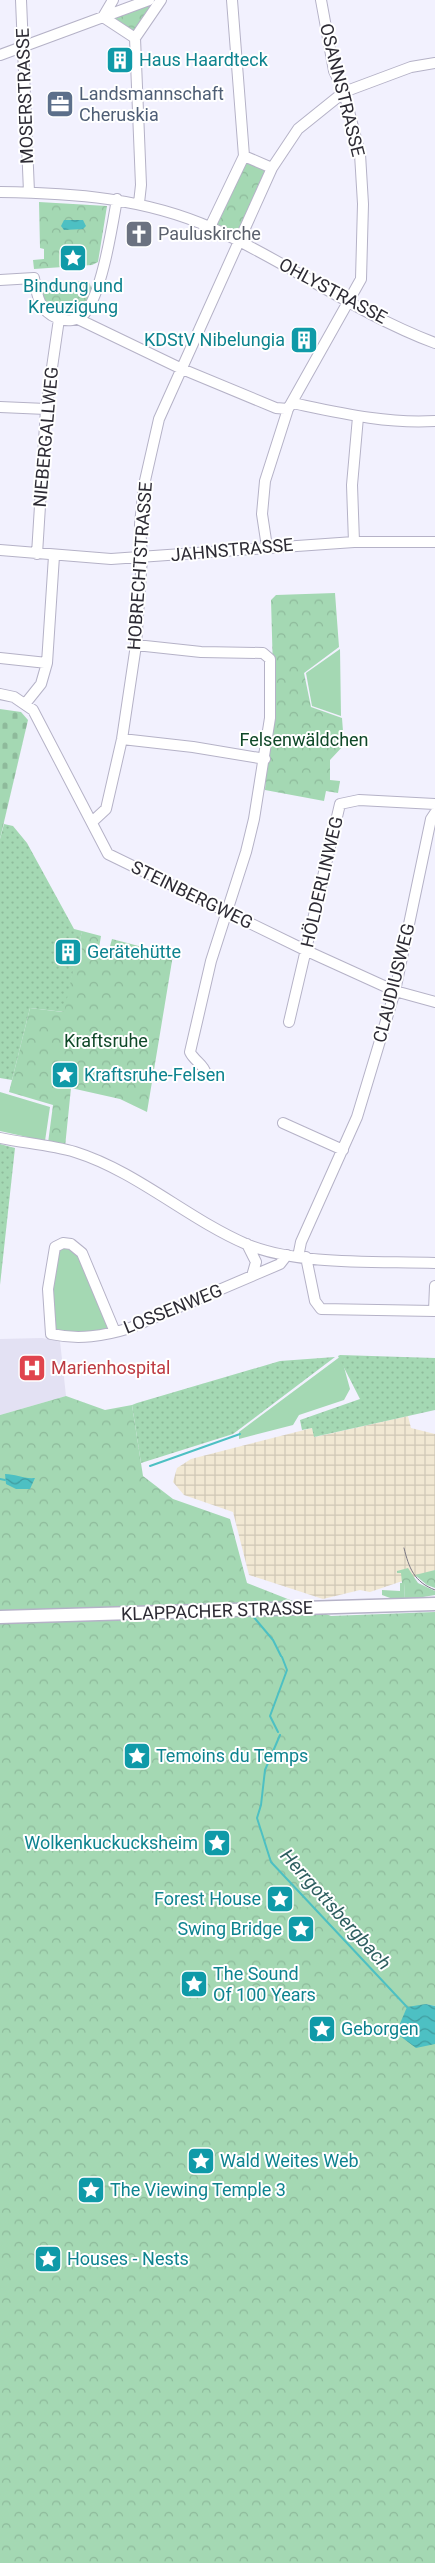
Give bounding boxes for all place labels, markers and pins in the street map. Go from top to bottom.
building icon: Haus Haardteck [105,45,135,75]
place label: Haus Haardteck [139,49,269,70]
place label: Landsmannschaft Cheruskia [79,83,224,125]
office icon: Landsmannschaft Cheruskia [45,89,75,119]
church icon: Pauluskirche [124,219,154,249]
place label: Pauluskirche [158,223,261,244]
place icon: Bindung und Kreuzigung [58,243,88,273]
place label: Bindung und Kreuzigung [23,275,123,317]
building icon: KDStV Nibelungia [289,325,319,355]
place label: KDStV Nibelungia [144,329,285,350]
building icon: Gerätehütte [53,937,83,967]
place label: Gerätehütte [87,941,181,962]
place icon: Kraftsruhe-Felsen [50,1060,80,1090]
place label: Kraftsruhe-Felsen [84,1064,225,1085]
hospital icon: Marienhospital [17,1353,47,1383]
place label: Marienhospital [51,1357,170,1378]
place icon: Temoins du Temps [122,1741,152,1771]
place label: Temoins du Temps [156,1745,308,1766]
place icon: Wolkenkuckucksheim [202,1828,232,1858]
place label: Wolkenkuckucksheim [24,1832,198,1853]
place icon: Forest House [265,1884,295,1914]
place label: Forest House [154,1888,261,1909]
place icon: Swing Bridge [286,1914,316,1944]
place label: Swing Bridge [177,1918,282,1939]
place label: The Sound Of 100 Years [213,1963,316,2005]
place icon: The Sound Of 100 Years [179,1969,209,1999]
place icon: Geborgen [307,2014,337,2044]
place label: Geborgen [341,2018,419,2039]
place icon: Wald Weites Web [186,2146,216,2176]
place label: Wald Weites Web [220,2150,359,2171]
place icon: The Viewing Temple 3 [76,2175,106,2205]
place label: The Viewing Temple 3 [110,2179,286,2200]
place icon: Houses - Nests [33,2244,63,2274]
place label: Houses - Nests [67,2248,189,2269]

